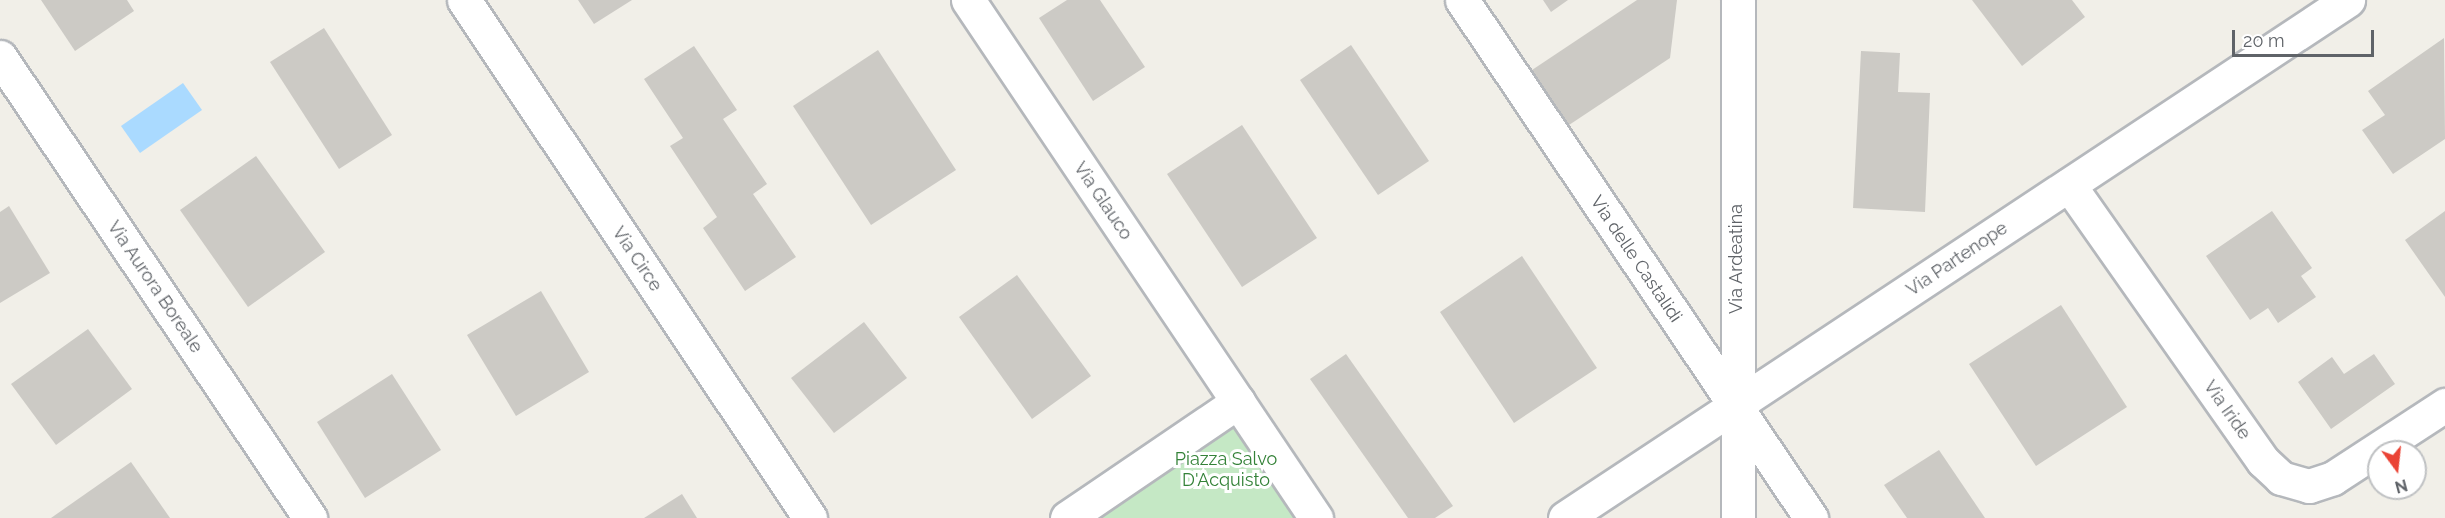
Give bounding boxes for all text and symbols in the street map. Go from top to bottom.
scale bar [2235,18,2378,56]
text: 20 m [2243,30,2285,51]
street label: Via Glauco [1069,158,1137,244]
street label: Via delle Castalidi [1586,192,1686,326]
street label: Via Ardeatina [1725,204,1747,314]
street label: Via Aurora Boreale [103,217,207,357]
street label: Via Partenope [1902,217,2012,301]
street label: Via Circe [608,223,666,295]
street label: Via Iride [2199,376,2255,444]
north arrow [2367,440,2427,500]
park label: Piazza Salvo D'Acquisto [1175,449,1277,492]
text: N [2393,475,2410,497]

